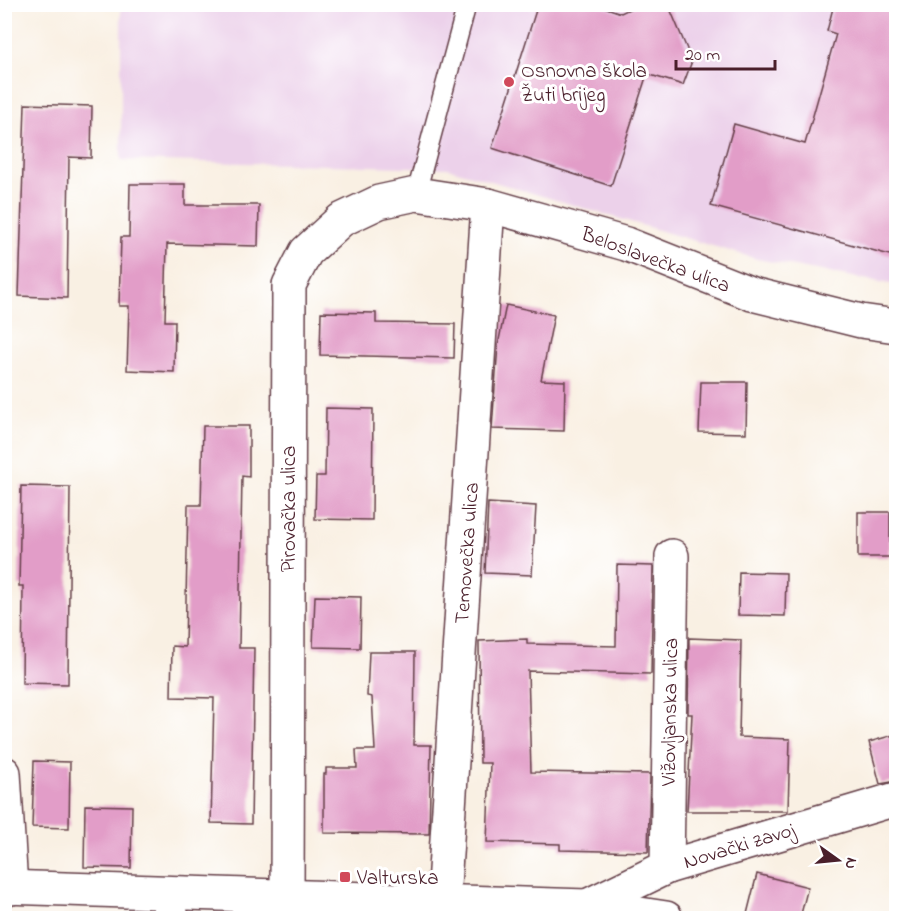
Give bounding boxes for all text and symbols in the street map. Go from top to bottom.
scale bar [676,33,775,71]
text: 20 m [685,43,720,69]
place label: Osnovna škola Žuti brijeg [521,57,647,113]
marker: Osnovna škola Žuti brijeg [502,75,516,89]
street label: Beloslavečka ulica [576,220,734,302]
street label: Pirovačka ulica [275,446,305,572]
street label: Temovečka ulica [448,481,488,625]
street label: Vižovljanska ulica [655,638,687,787]
street label: Novački zavoj [680,816,800,878]
north arrow [808,830,868,890]
text: N [838,855,864,872]
place label: Valturska [356,864,438,894]
marker: Valturska [338,870,352,884]

